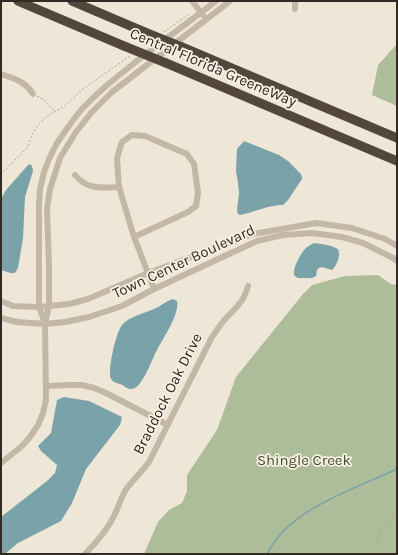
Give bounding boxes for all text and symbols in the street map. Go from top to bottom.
street label: Central Florida GreeneWay [127,25,299,111]
street label: Town Center Boulevard [110,221,258,303]
street label: Braddock Oak Drive [130,330,206,458]
park label: Shingle Creek [257,452,351,470]

